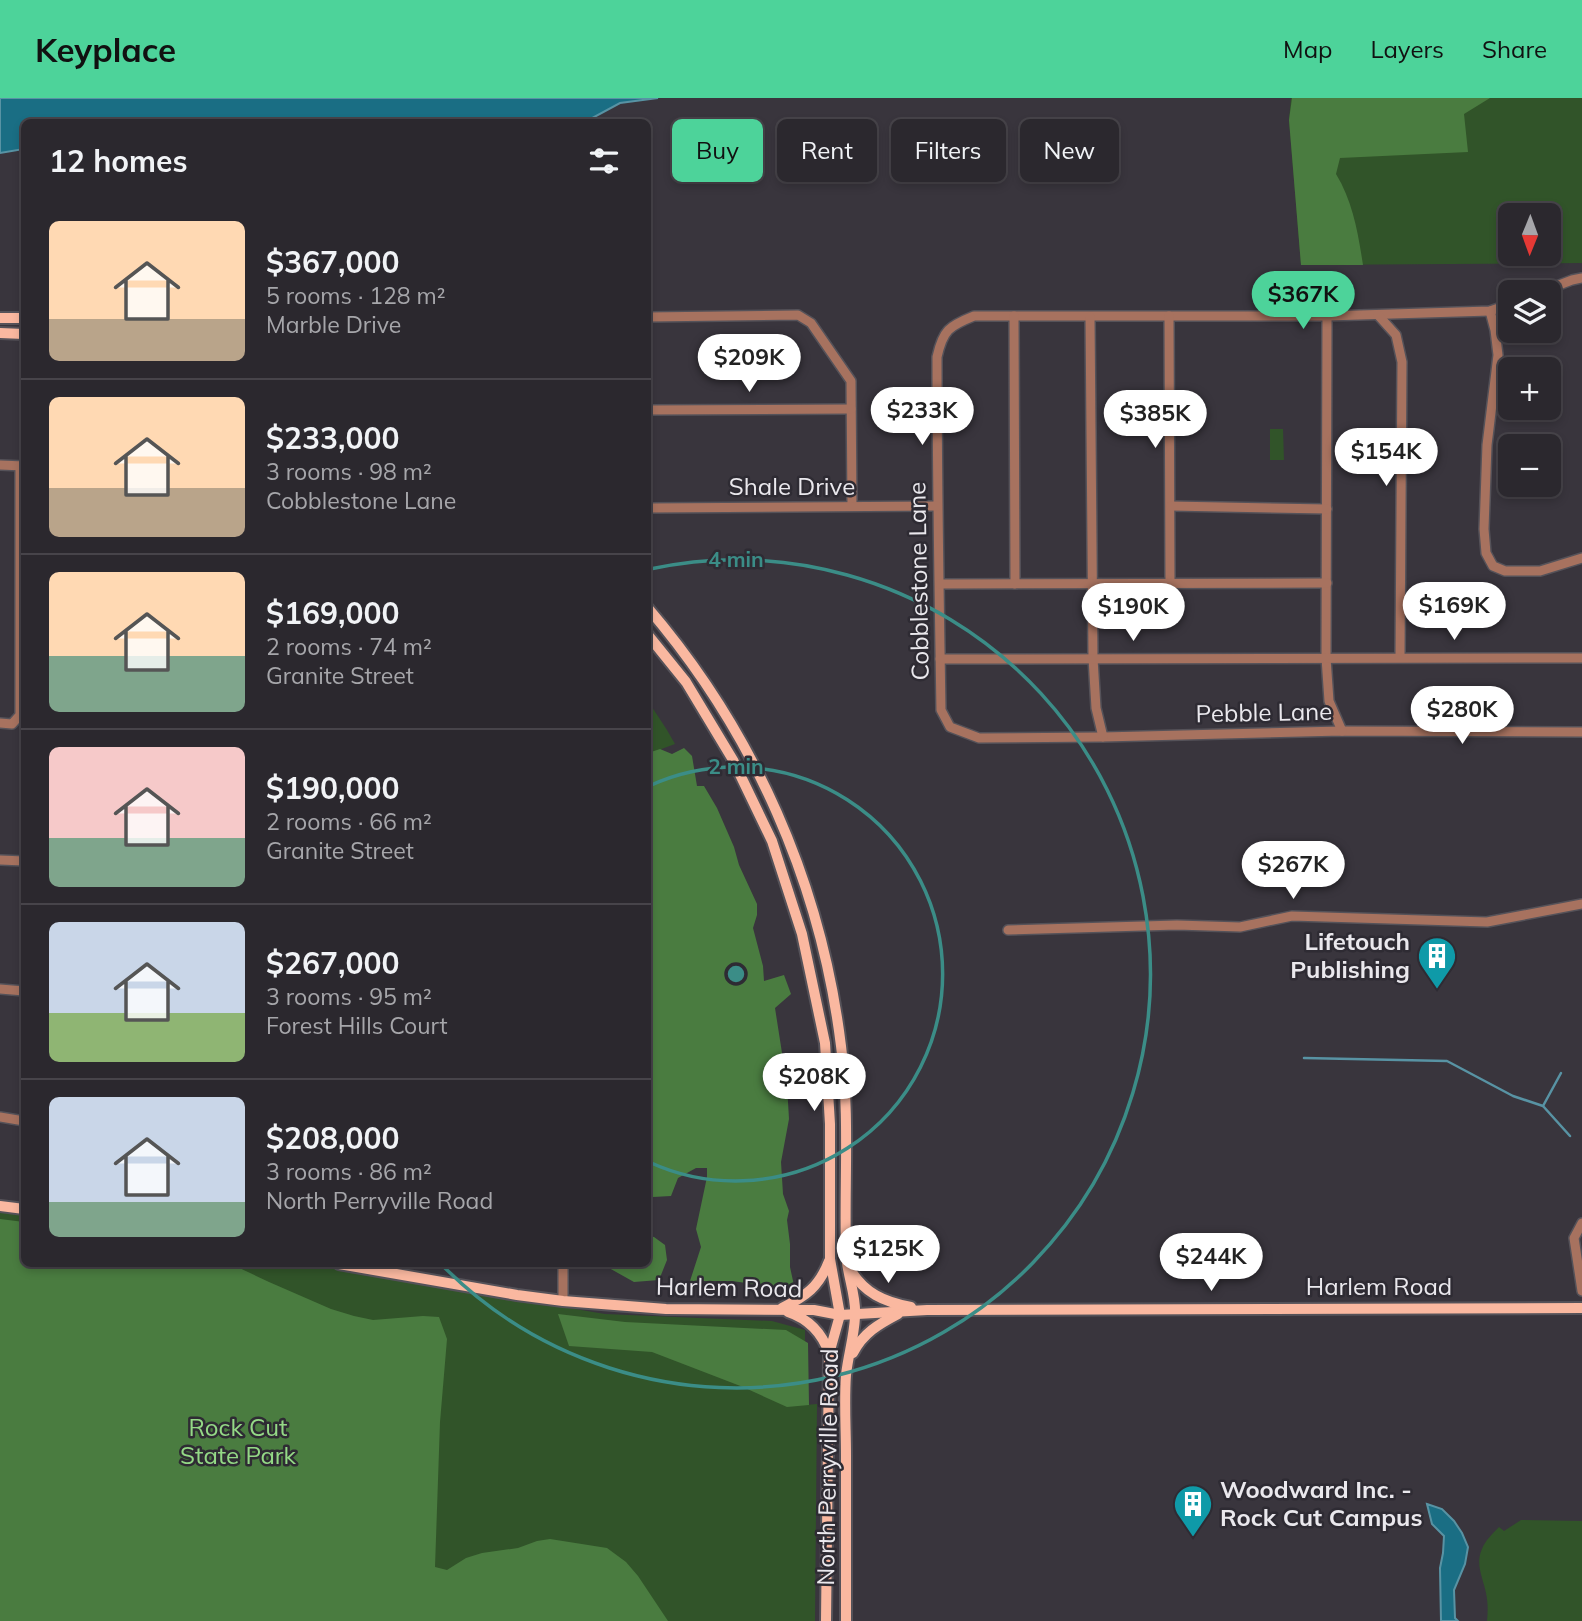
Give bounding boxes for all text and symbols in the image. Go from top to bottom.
text: Keyplace [35,29,176,70]
text: Map [1283,34,1332,64]
text: Layers [1370,34,1444,64]
text: Share [1482,34,1547,64]
chip: Buy [672,119,763,182]
chip: Rent [777,119,877,182]
chip: Filters [891,119,1006,182]
chip: New [1020,119,1119,182]
text: 12 homes [49,142,188,180]
icon: filters [585,142,623,180]
north arrow [1498,203,1561,266]
map controls [1498,203,1561,497]
text: $367,000 [266,243,399,281]
icon: home [105,249,189,333]
pin: $367K [1254,272,1352,331]
text: $367K [1268,279,1338,308]
button: layers [1498,280,1561,343]
text: 5 rooms · 128 m² [266,281,446,310]
text: Marble Drive [266,310,401,339]
pin: $209K [700,334,798,394]
text: $209K [714,342,784,371]
button: + [1498,357,1561,420]
pin: $233K [873,388,971,447]
pin: $385K [1106,390,1204,450]
text: $233K [887,395,957,424]
text: $385K [1120,398,1190,427]
text: $233,000 [266,419,399,457]
icon: home [105,425,189,509]
pin: $154K [1337,428,1435,488]
button: − [1498,434,1561,497]
text: $154K [1351,436,1421,465]
text: 3 rooms · 98 m² [266,457,432,486]
street label: Shale Drive [729,471,855,501]
street label: Cobblestone Lane [901,481,935,681]
text: Cobblestone Lane [266,486,456,515]
text: 4 min [708,546,764,572]
pin: $169K [1405,582,1503,642]
pin: $190K [1084,584,1182,643]
text: $169K [1419,590,1489,619]
text: $190K [1098,591,1168,620]
text: $169,000 [266,594,399,632]
icon: home [105,600,189,684]
text: 2 rooms · 74 m² [266,632,432,661]
text: Granite Street [266,661,414,690]
pin: $280K [1413,686,1511,746]
text: $280K [1427,694,1497,723]
street label: Pebble Lane [1195,696,1333,728]
text: 2 min [708,753,764,779]
text: $190,000 [266,769,399,807]
icon: home [105,775,189,859]
text: 2 rooms · 66 m² [266,807,432,836]
text: Granite Street [266,836,414,865]
pin: $267K [1244,842,1342,901]
text: $267K [1258,849,1328,878]
place label: Lifetouch Publishing [1290,926,1410,984]
building icon: Lifetouch Publishing [1416,935,1458,990]
text: $267,000 [266,944,399,982]
icon: home [105,950,189,1034]
centre of rings [724,962,748,986]
text: 3 rooms · 95 m² [266,982,432,1011]
text: Forest Hills Court [266,1011,447,1040]
pin: $208K [765,1054,863,1113]
text: $208K [779,1061,849,1090]
text: $208,000 [266,1119,399,1157]
icon: home [105,1125,189,1209]
text: 3 rooms · 86 m² [266,1157,432,1186]
text: North Perryville Road [266,1186,493,1215]
pin: $125K [839,1226,937,1285]
text: $125K [853,1233,923,1262]
pin: $244K [1162,1234,1260,1293]
text: $244K [1176,1241,1246,1270]
street label: Harlem Road [656,1271,802,1303]
street label: Harlem Road [1306,1271,1452,1301]
street label: North Perryville Road [810,1348,844,1586]
park label: Rock Cut State Park [180,1412,297,1470]
place label: Woodward Inc. - Rock Cut Campus [1220,1474,1422,1532]
building icon: Woodward Inc. - Rock Cut Campus [1172,1483,1214,1538]

